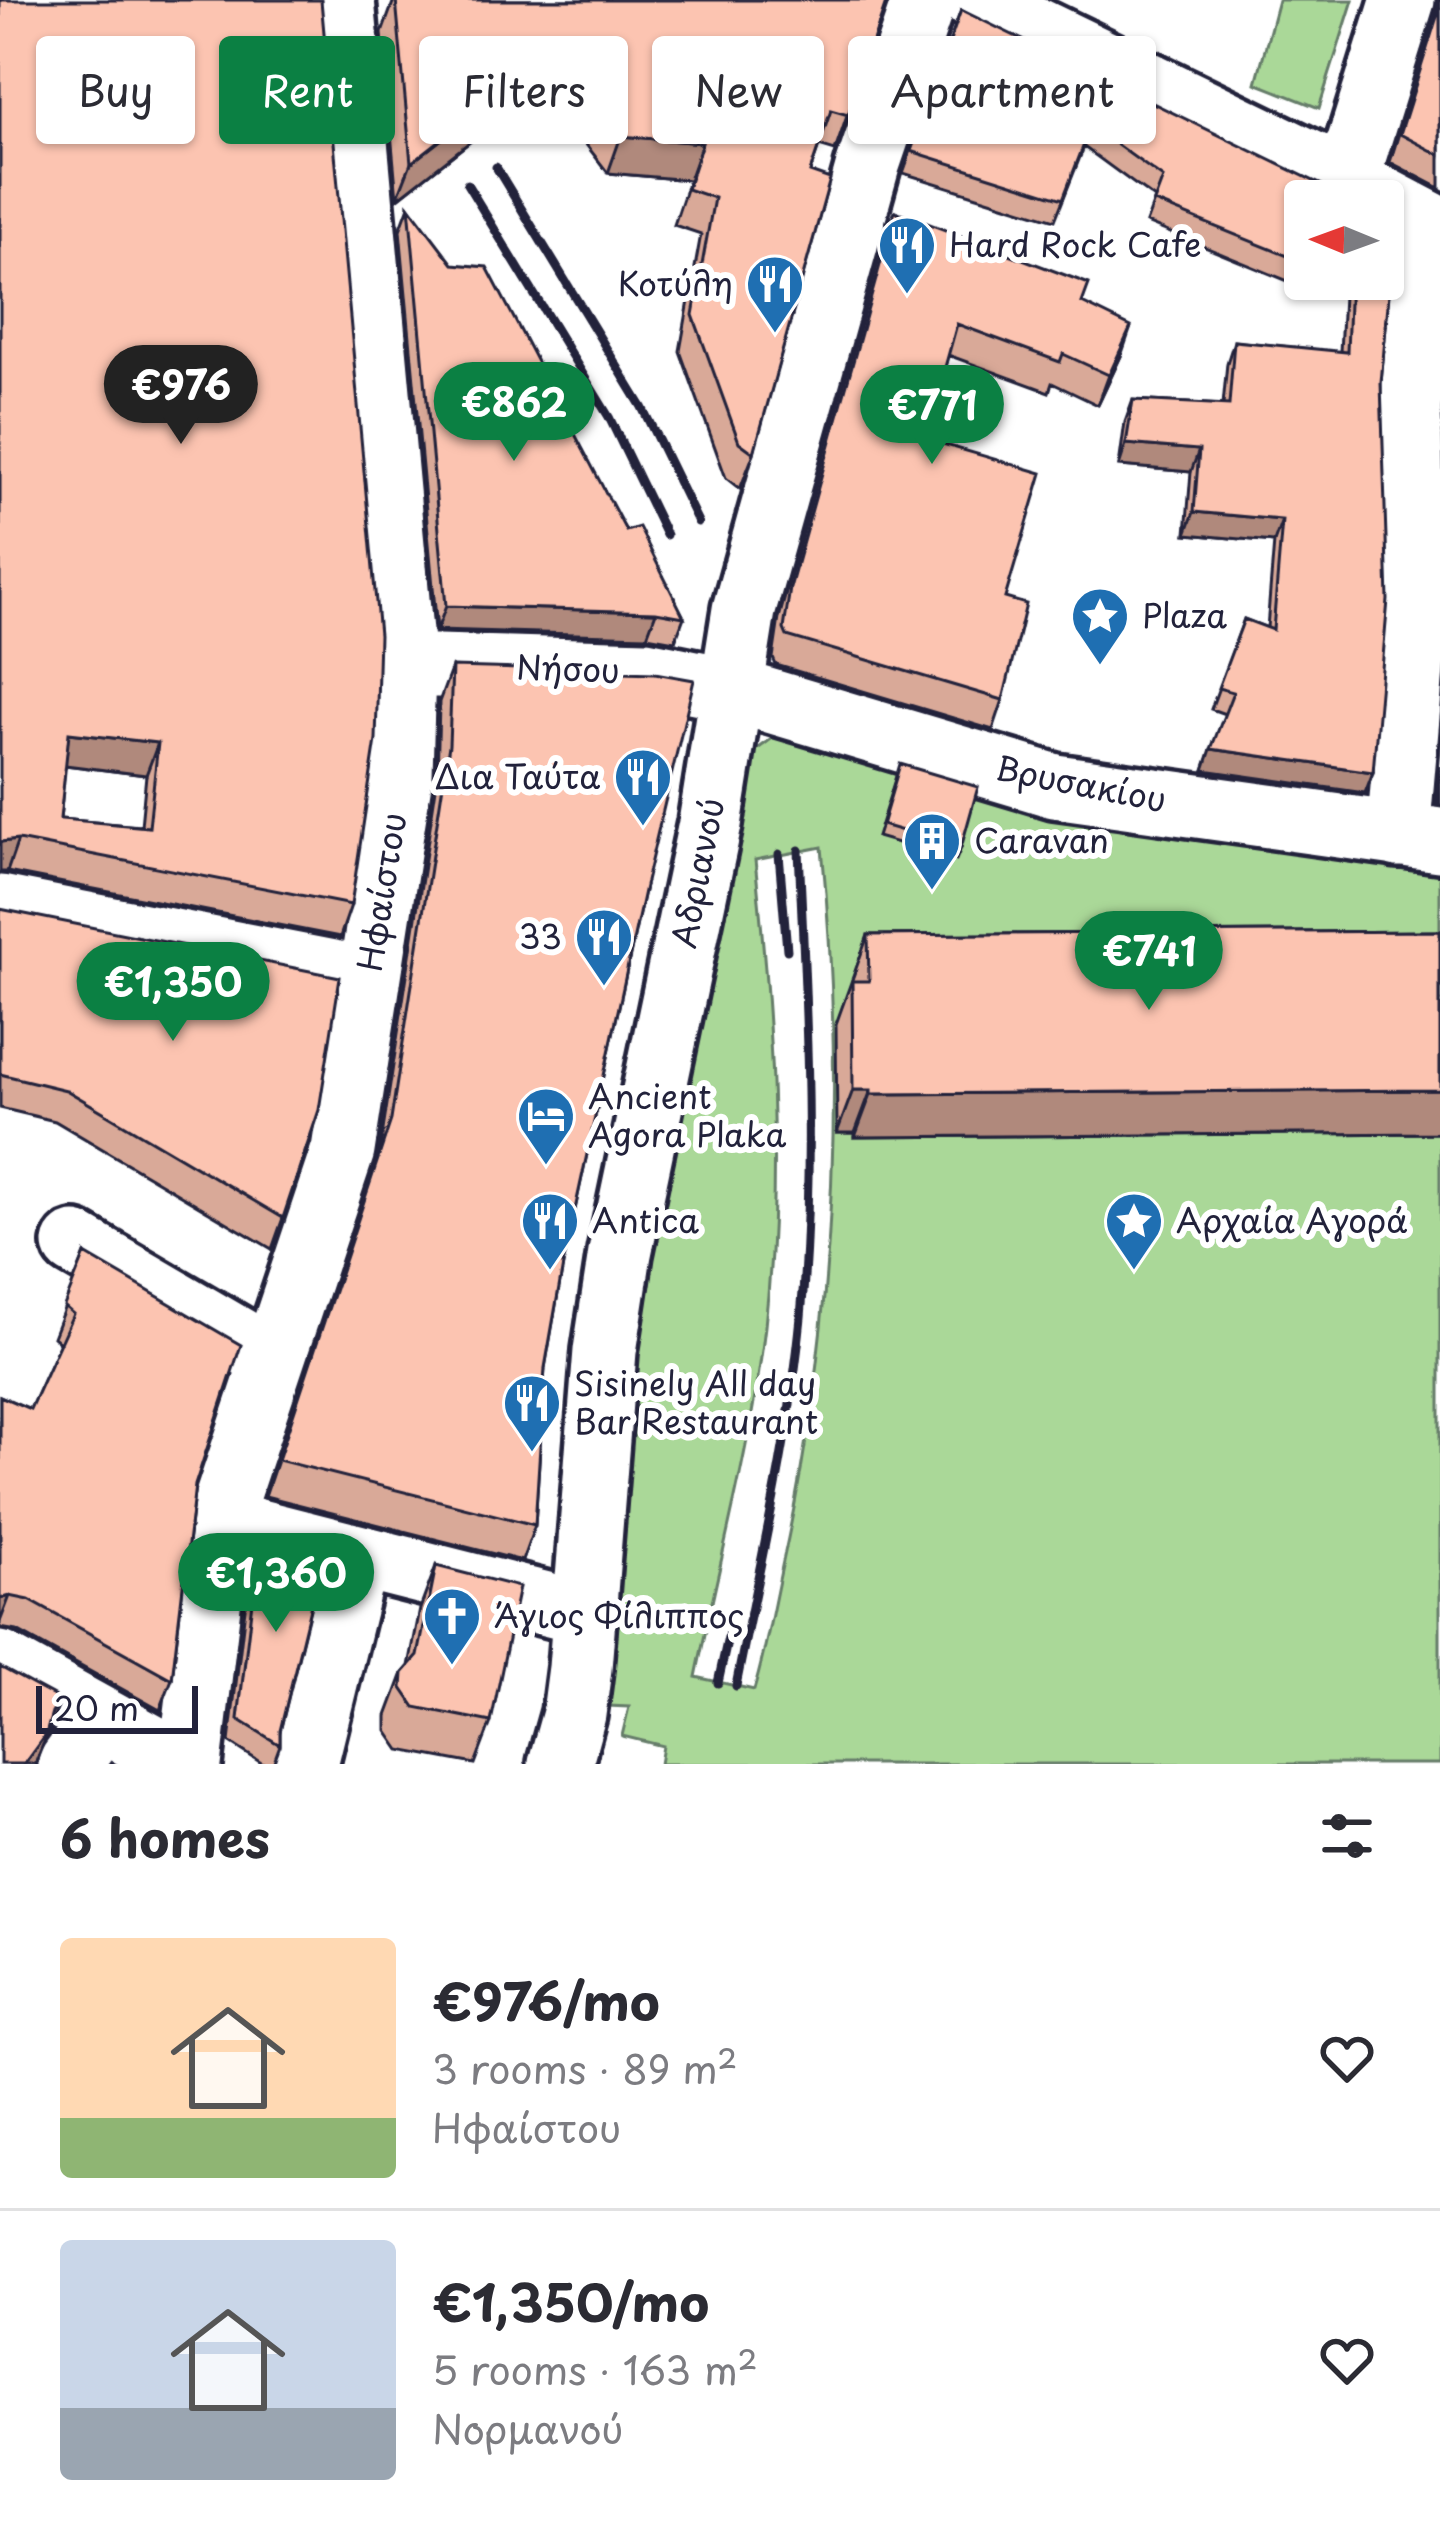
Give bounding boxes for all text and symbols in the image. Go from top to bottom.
chip: Buy [36,36,195,144]
chip: Rent [219,36,395,144]
chip: Filters [419,36,628,144]
chip: New [652,36,824,144]
chip: Apartment [848,36,1156,144]
north arrow [1284,180,1404,300]
map controls [1284,180,1404,300]
restaurant icon: Hard Rock Cafe [876,214,938,296]
place label: Hard Rock Cafe [949,218,1201,268]
restaurant icon: Κοτύλη [744,253,806,335]
place label: Κοτύλη [618,257,733,307]
pin: €976 [110,345,252,447]
text: €976 [131,354,231,413]
pin: €862 [443,362,585,464]
pin: €771 [861,365,1003,467]
text: €862 [461,371,567,430]
text: €771 [887,374,977,433]
place icon: Plaza [1069,585,1131,667]
place label: Plaza [1142,589,1227,639]
street label: Νήσου [515,640,621,694]
street label: Βρυσακίου [992,741,1171,823]
restaurant icon: Δια Ταύτα [612,746,674,828]
place label: Δια Ταύτα [435,750,601,800]
street label: Αδριανού [657,793,735,952]
street label: Ηφαίστου [343,809,417,975]
building icon: Caravan [901,810,963,892]
place label: Caravan [974,814,1109,864]
restaurant icon: 33 [573,906,635,988]
place label: 33 [519,910,562,960]
pin: €741 [1078,911,1220,1013]
text: €741 [1102,920,1196,979]
pin: €1,350 [75,942,271,1044]
text: €1,350 [104,951,242,1010]
place label: Ancient Agora Plaka [588,1070,786,1158]
hotel icon: Ancient Agora Plaka [515,1085,577,1167]
restaurant icon: Antica [519,1190,581,1272]
place icon: Αρχαία Αγορά [1103,1190,1165,1272]
place label: Antica [592,1194,699,1244]
place label: Αρχαία Αγορά [1176,1194,1408,1244]
place label: Sisinely All day Bar Restaurant [574,1357,818,1445]
restaurant icon: Sisinely All day Bar Restaurant [501,1372,563,1454]
pin: €1,360 [178,1533,374,1635]
text: €1,360 [205,1542,347,1601]
church icon: Άγιος Φίλιππος [421,1585,483,1667]
place label: Άγιος Φίλιππος [494,1589,744,1639]
scale bar [36,1680,198,1733]
text: 20 m [54,1682,139,1732]
text: 6 homes [60,1798,270,1875]
icon: filters [1314,1803,1380,1869]
text: €976/mo [432,1961,660,2038]
icon: home [156,1986,300,2130]
icon: heart [1314,2025,1380,2091]
text: 3 rooms · 89 m² [432,2038,738,2097]
text: Ηφαίστου [432,2097,621,2156]
text: €1,350/mo [432,2262,709,2339]
icon: home [156,2288,300,2432]
icon: heart [1314,2327,1380,2393]
text: 5 rooms · 163 m² [432,2339,758,2398]
text: Νορμανού [432,2398,623,2457]

